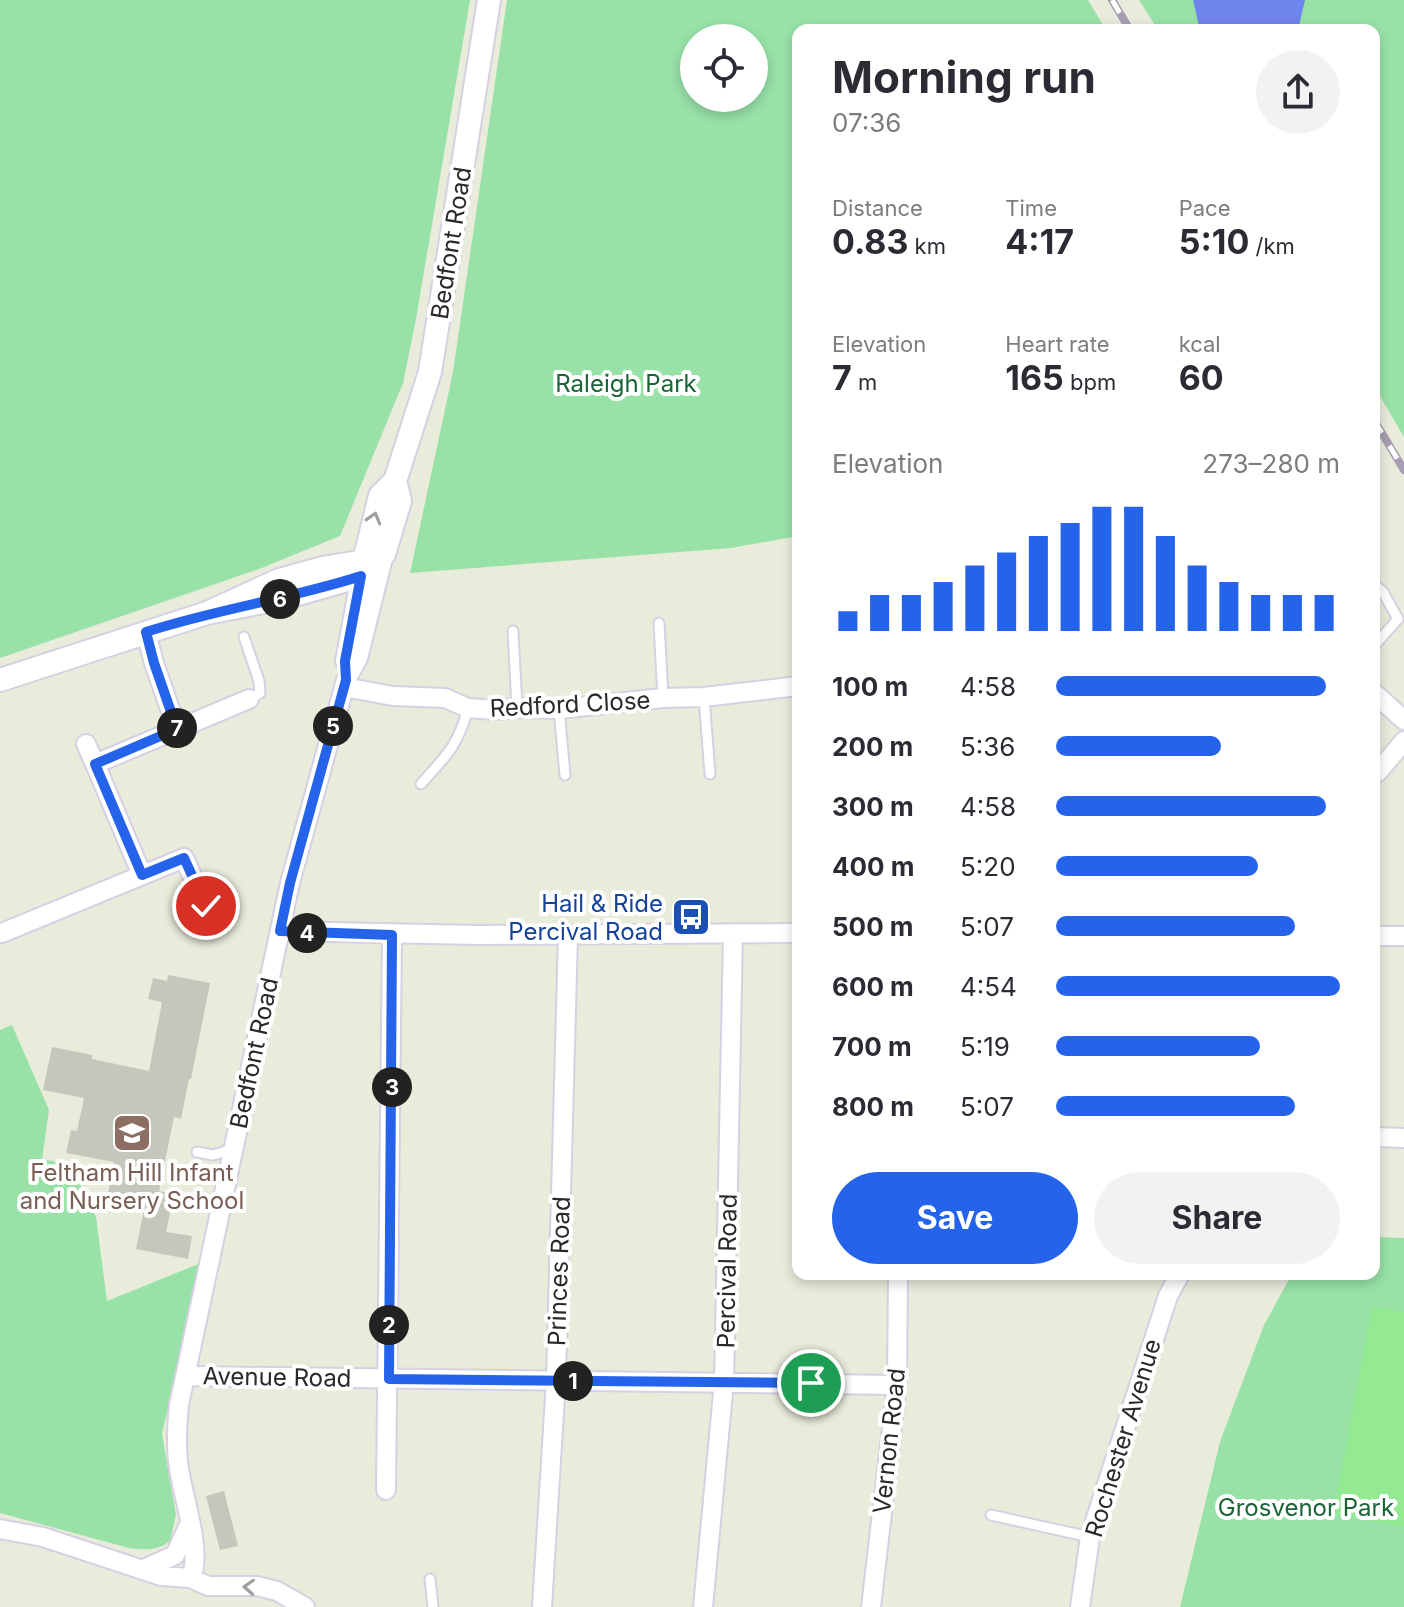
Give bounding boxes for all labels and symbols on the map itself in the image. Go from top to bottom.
street label: Bedfont Road [425,165,477,321]
park label: Raleigh Park [555,369,697,398]
one-way arrow [365,512,381,526]
pin: 6 [260,579,300,619]
street label: Redford Close [489,685,651,723]
pin: 5 [313,706,353,746]
pin: 7 [157,708,197,748]
pin [172,872,240,940]
place label: Hail & Ride Percival Road [508,889,663,946]
bus stop icon: Hail & Ride Percival Road [670,896,712,938]
pin: 4 [287,913,327,953]
street label: Bedfont Road [224,975,284,1131]
pin: 3 [372,1067,412,1107]
school or university icon: Feltham Hill Infant and Nursery School [111,1112,153,1154]
place label: Feltham Hill Infant and Nursery School [20,1158,244,1215]
street label: Percival Road [711,1193,743,1349]
street label: Princes Road [542,1196,576,1346]
pin: 2 [369,1305,409,1345]
street label: Rochester Avenue [1079,1335,1167,1541]
pin [777,1349,845,1417]
street label: Avenue Road [202,1361,352,1393]
pin: 1 [553,1361,593,1401]
street label: Vernon Road [867,1367,911,1515]
park label: Grosvenor Park [1218,1493,1394,1522]
one-way arrow [242,1579,255,1596]

